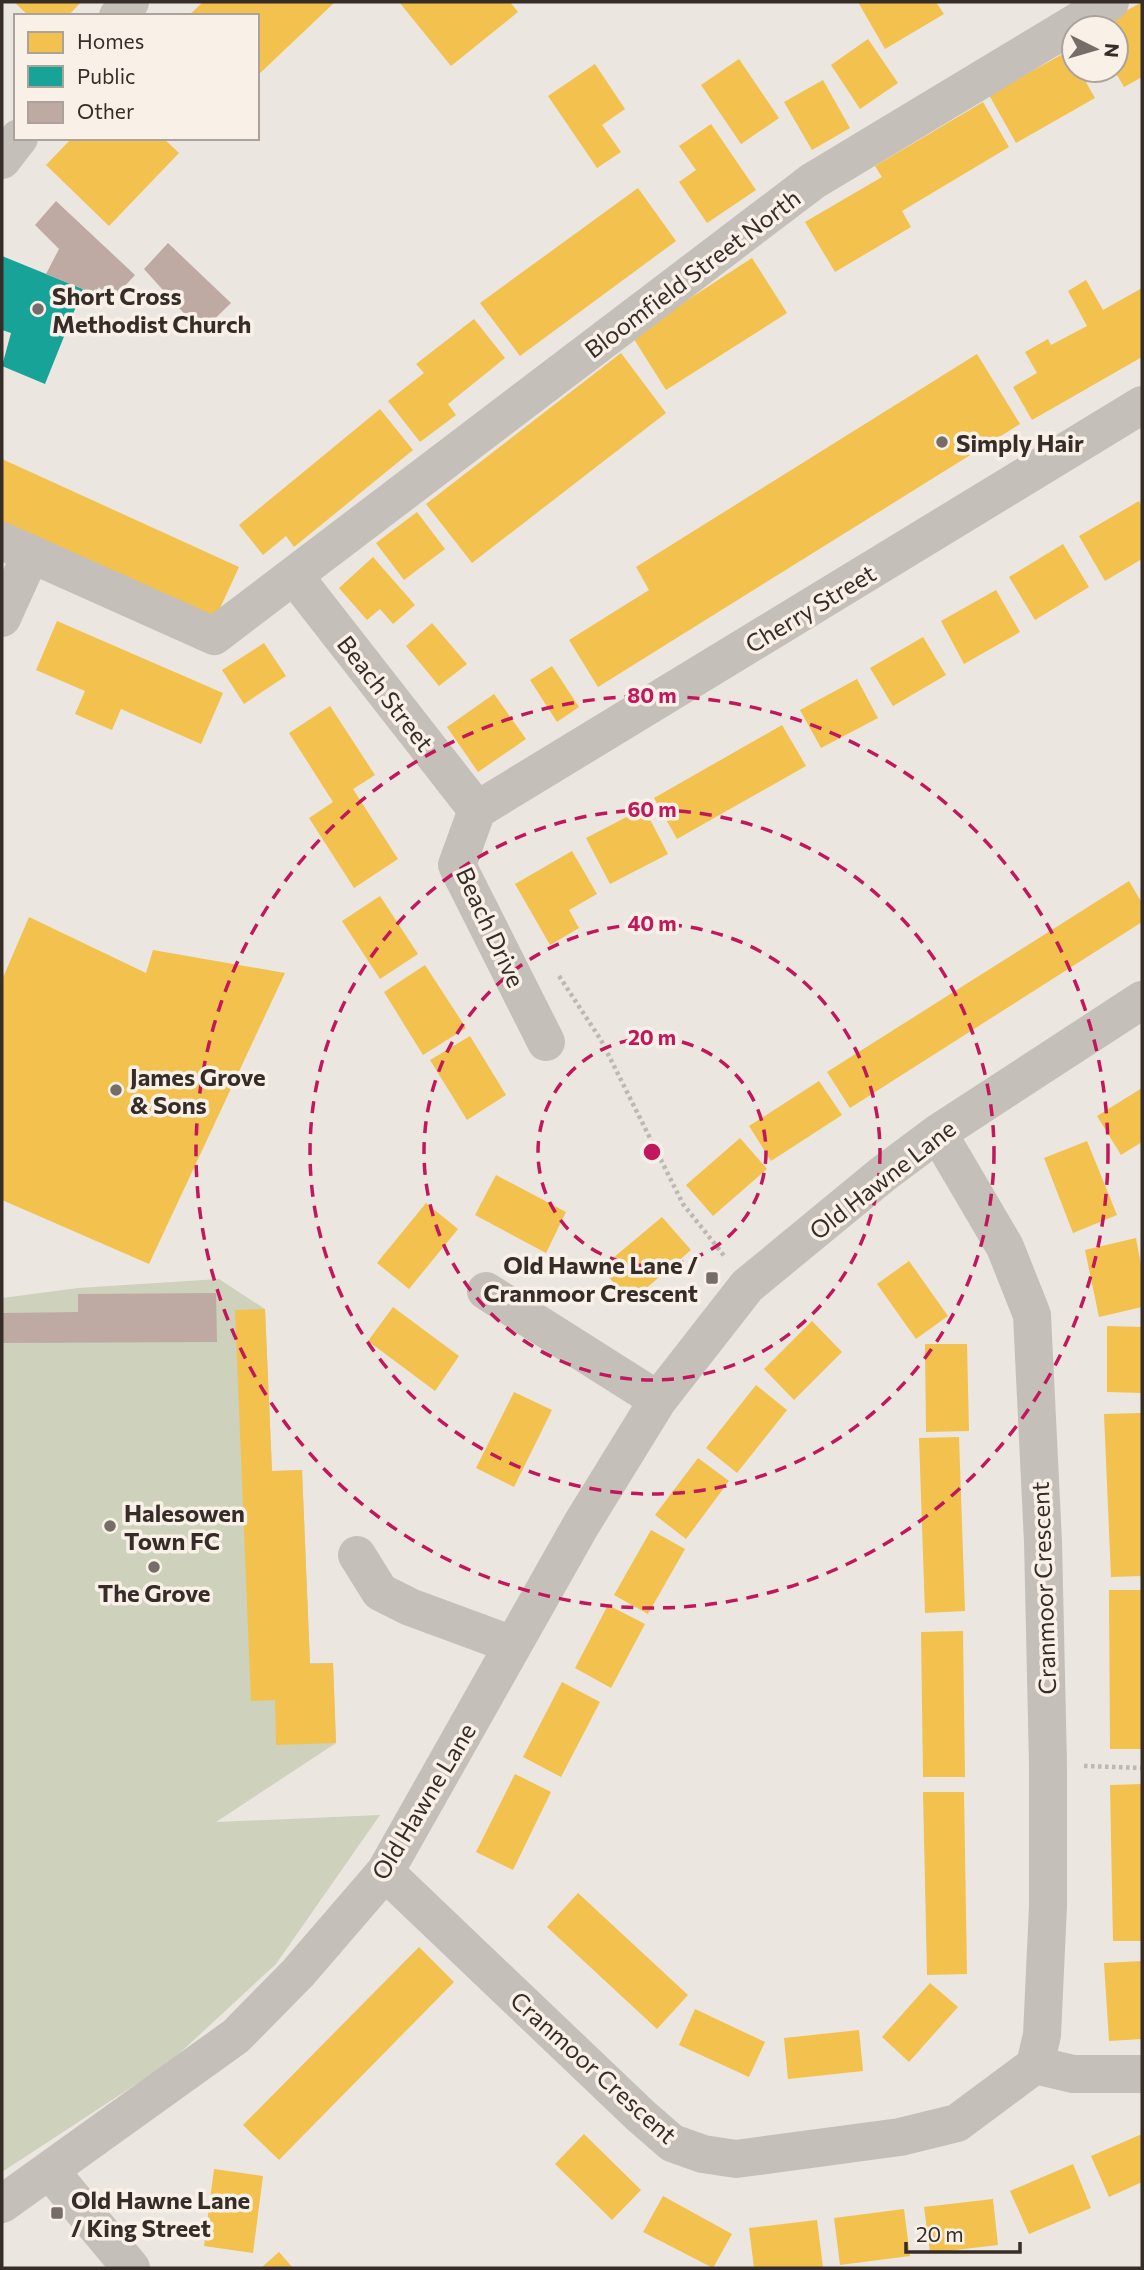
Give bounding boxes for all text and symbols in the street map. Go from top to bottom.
legend [14,14,259,140]
north arrow [1060,14,1130,84]
text: Homes [77,28,144,53]
text: N [1100,42,1125,59]
text: Public [77,63,135,88]
text: Other [77,98,134,123]
street label: Bloomfield Street North [579,183,805,363]
place label: Short Cross Methodist Church [52,281,251,338]
marker: Short Cross Methodist Church [30,301,46,317]
place label: Simply Hair [956,428,1084,457]
marker: Simply Hair [934,434,950,450]
street label: Cherry Street [740,558,881,658]
street label: Beach Street [332,629,440,757]
text: 80 m [627,682,677,707]
text: 60 m [627,796,677,821]
street label: Beach Drive [451,862,531,992]
text: 40 m [627,910,677,935]
text: 20 m [628,1024,676,1049]
place label: James Grove & Sons [130,1062,266,1119]
marker: James Grove & Sons [108,1082,124,1098]
street label: Old Hawne Lane [803,1113,961,1245]
centre of rings [640,1140,664,1164]
place label: Old Hawne Lane / Cranmoor Crescent [483,1250,698,1307]
marker: Old Hawne Lane / Cranmoor Crescent [704,1270,720,1286]
street label: Cranmoor Crescent [1025,1481,1061,1695]
place label: Halesowen Town FC [124,1498,245,1555]
marker: Halesowen Town FC [102,1518,118,1534]
marker: The Grove [146,1559,162,1575]
place label: The Grove [98,1578,210,1607]
street label: Old Hawne Lane [365,1718,481,1884]
street label: Cranmoor Crescent [505,1985,683,2149]
place label: Old Hawne Lane / King Street [71,2185,250,2242]
marker: Old Hawne Lane / King Street [49,2205,65,2221]
scale bar [906,2210,1020,2254]
text: 20 m [916,2221,964,2246]

